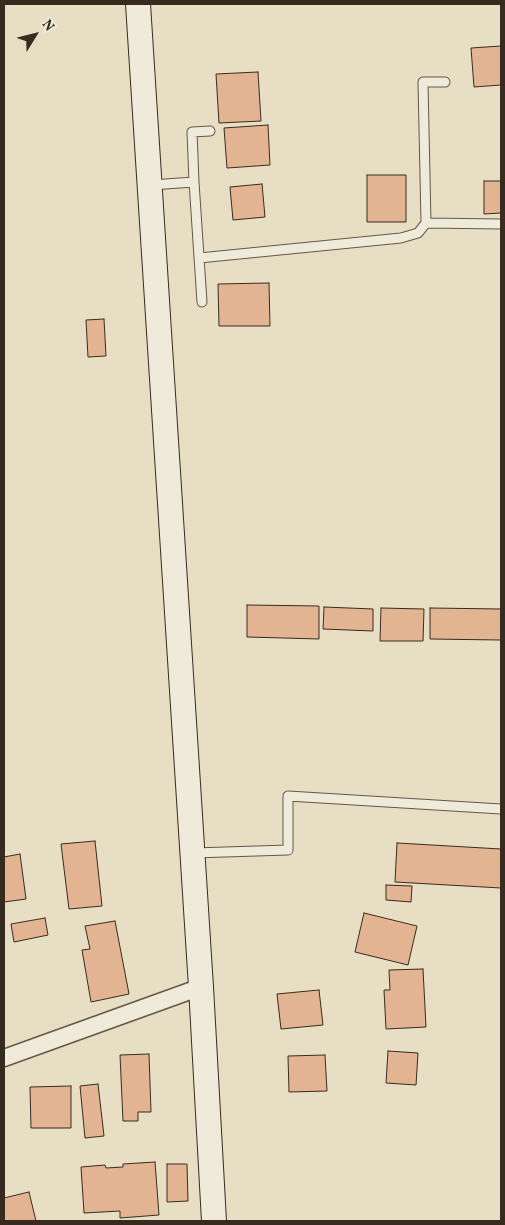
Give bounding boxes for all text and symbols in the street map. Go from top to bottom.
north arrow [10,10,60,60]
text: N [37,16,58,36]

